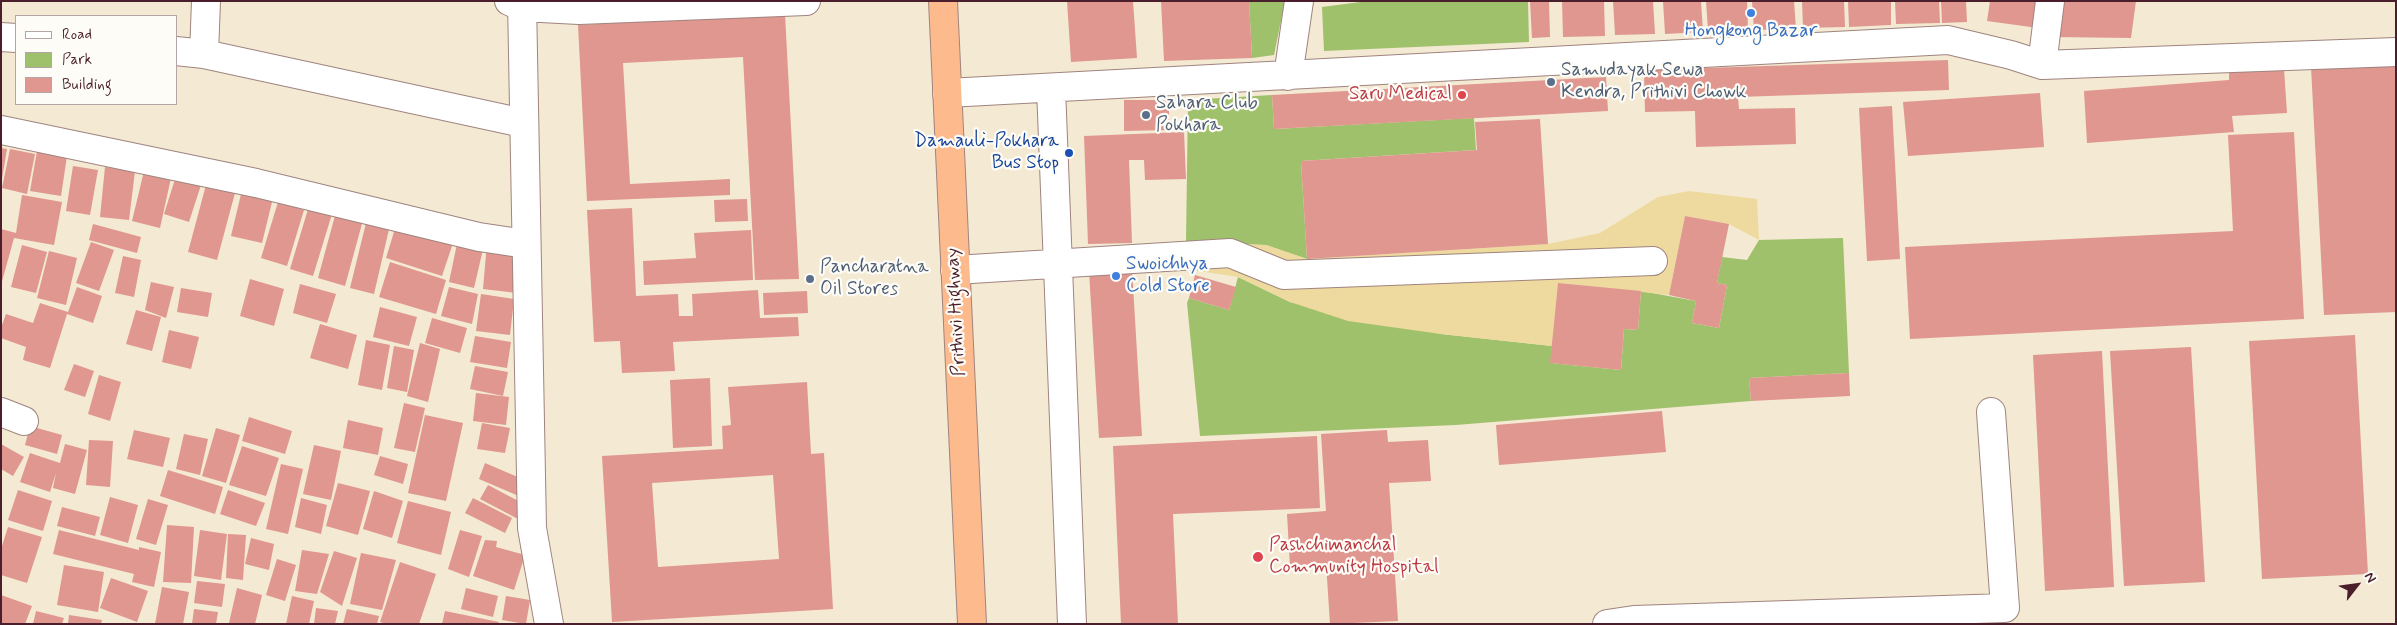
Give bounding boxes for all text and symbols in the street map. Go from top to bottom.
marker: Hongkong Bazar [1745,7,1757,19]
legend [15,15,178,105]
place label: Hongkong Bazar [1685,21,1817,43]
text: Road [62,25,92,45]
text: Park [62,50,92,70]
place label: Samudayak Sewa Kendra, Prithivi Chowk [1561,60,1747,104]
text: Building [62,75,112,95]
marker: Samudayak Sewa Kendra, Prithivi Chowk [1545,76,1557,88]
place label: Saru Medical [1349,84,1452,106]
marker: Saru Medical [1456,89,1468,101]
place label: Sahara Club Pokhara [1156,93,1258,137]
marker: Sahara Club Pokhara [1140,109,1152,121]
place label: Damauli-Pokhara Bus Stop [914,131,1059,175]
marker: Damauli-Pokhara Bus Stop [1063,147,1075,159]
street label: Prithivi Highway [942,247,972,377]
place label: Swoichhya Cold Store [1126,254,1210,298]
place label: Pancharatna Oil Stores [820,257,929,301]
marker: Swoichhya Cold Store [1110,270,1122,282]
marker: Pancharatna Oil Stores [804,273,816,285]
place label: Pashchimanchal Community Hospital [1269,535,1439,579]
marker: Pashchimanchal Community Hospital [1251,550,1265,564]
north arrow [2332,560,2382,610]
text: N [2360,569,2380,586]

